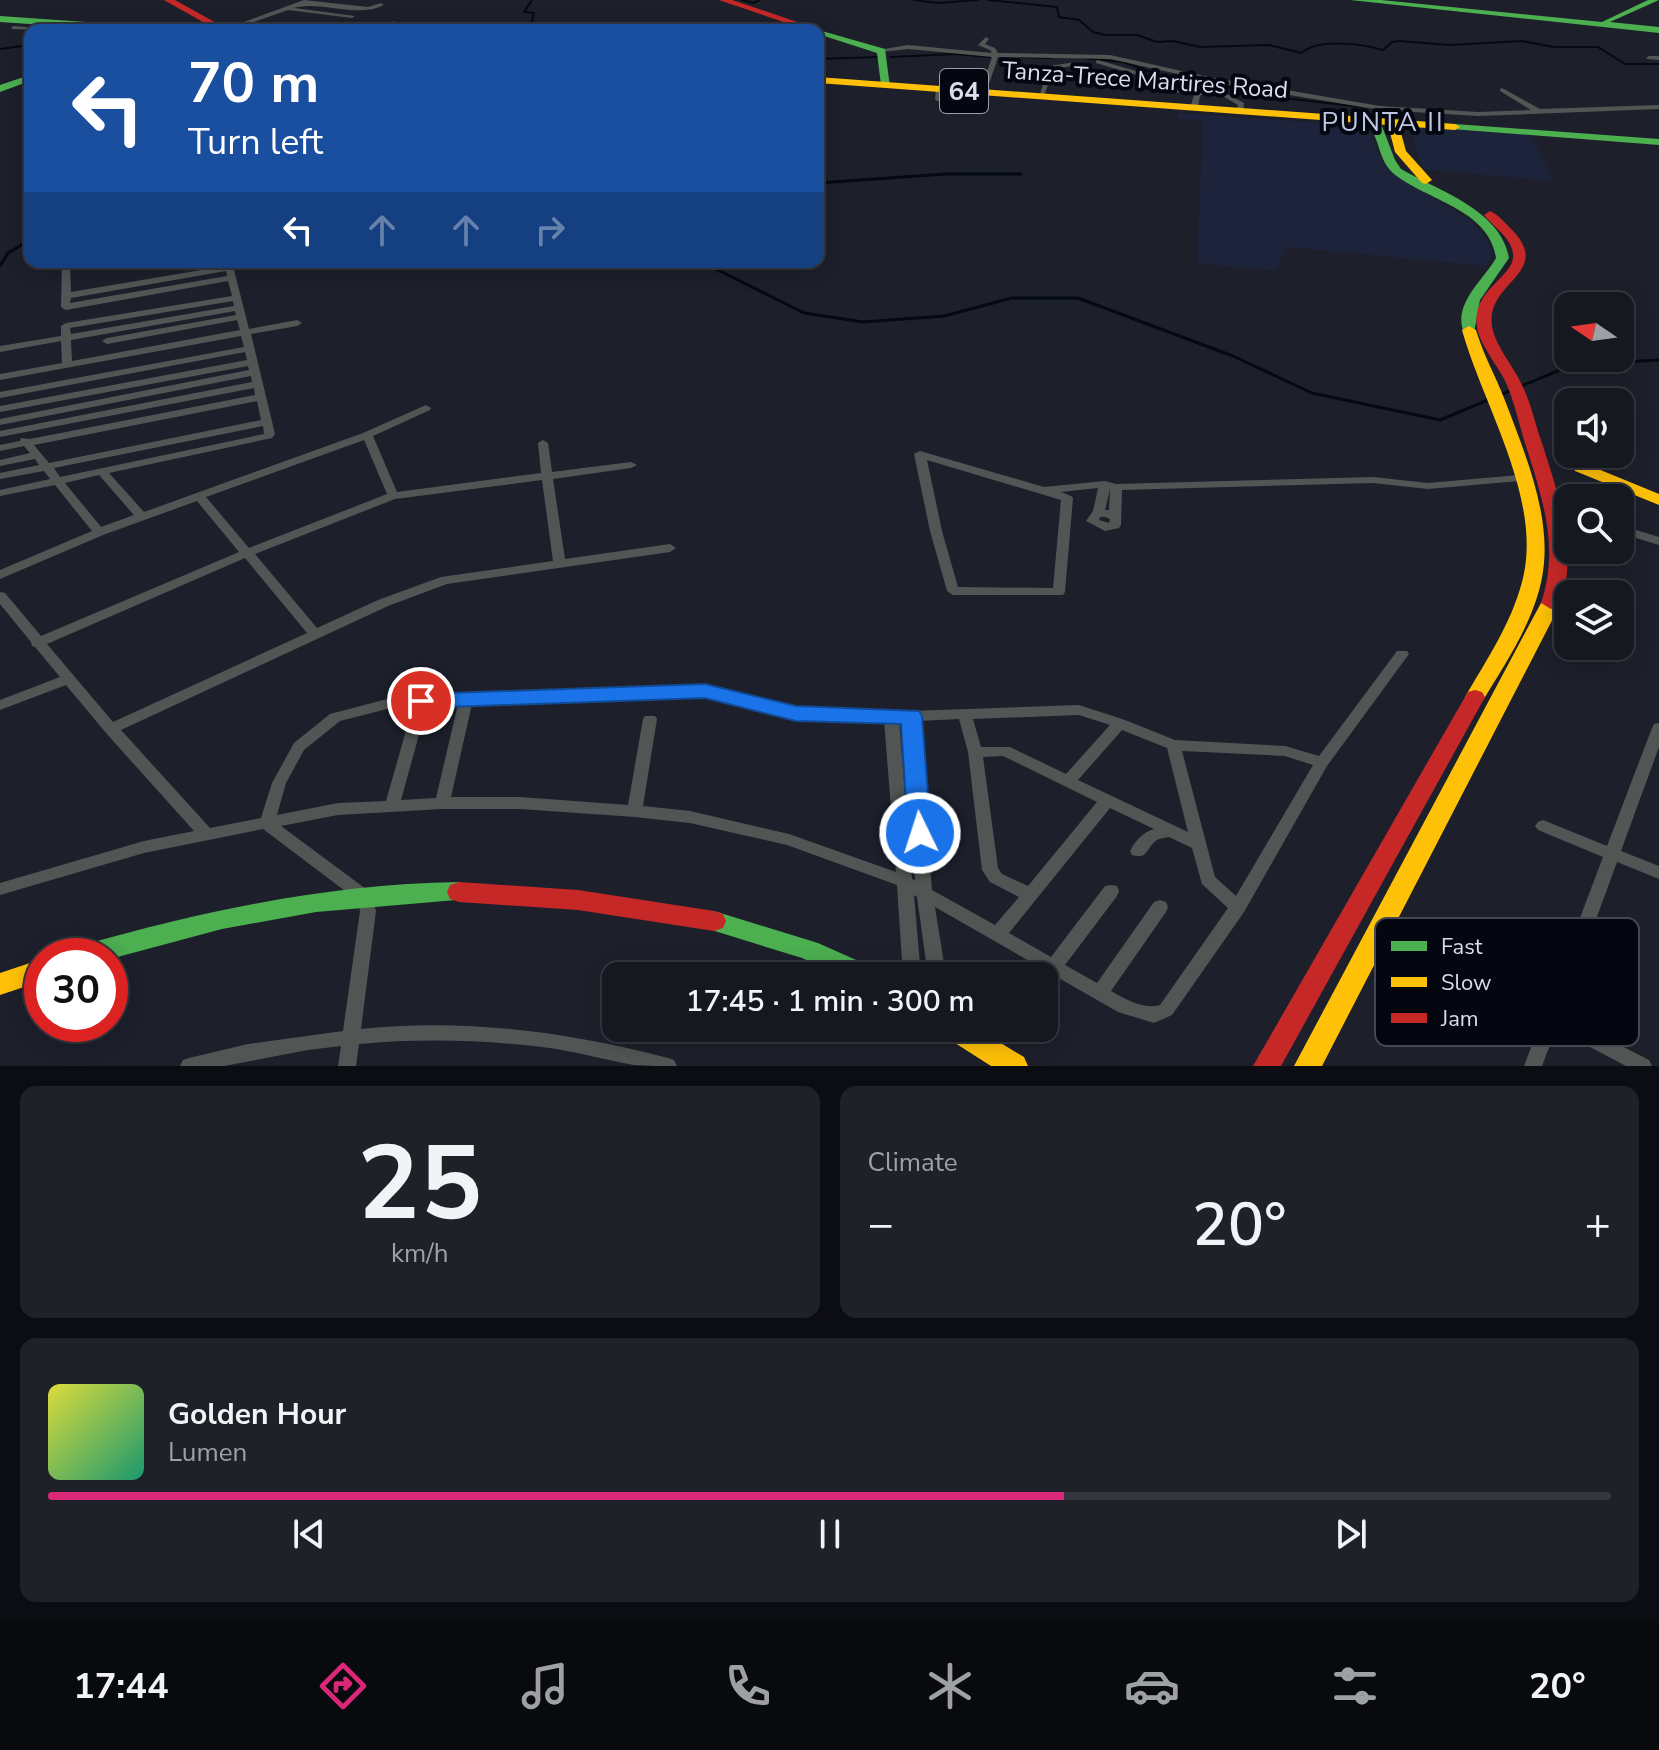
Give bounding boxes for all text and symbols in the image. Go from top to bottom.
text: 70 m [188,45,319,122]
street label: Tanza-Trece Martires Road [1001,54,1289,106]
icon: left [56,56,160,160]
road number: 64 [940,69,988,113]
district label: PUNTA II [1321,105,1445,140]
text: Turn left [188,118,323,167]
icon: left [276,208,320,252]
icon: ahead [360,208,404,252]
icon: ahead [444,208,488,252]
icon: right [528,208,572,252]
north arrow [1554,292,1634,372]
map controls [1554,292,1634,660]
button: sound [1554,388,1634,468]
button: search [1554,484,1634,564]
button: layers [1554,580,1634,660]
pin [387,667,455,735]
icon: arrive [399,679,443,723]
position arrow [878,791,962,875]
legend [1375,918,1639,1046]
text: Fast [1441,932,1483,962]
speed limit sign: 30 [24,938,128,1042]
text: Slow [1441,968,1492,998]
text: 17:45 · 1 min · 300 m [685,981,975,1022]
text: Jam [1440,1004,1479,1034]
text: 25 [357,1113,482,1255]
text: Climate [868,1145,958,1180]
text: 20° [1192,1184,1287,1266]
text: − [868,1195,894,1255]
text: + [1585,1195,1611,1255]
text: km/h [391,1236,448,1271]
text: Golden Hour [168,1394,346,1435]
text: Lumen [168,1435,247,1470]
icon: previous [287,1512,331,1556]
icon: pause [808,1512,852,1556]
icon: next [1329,1512,1373,1556]
icon: directions [315,1658,371,1714]
icon: music [517,1658,573,1714]
icon: phone [720,1658,776,1714]
icon: climate [922,1658,978,1714]
icon: car [1124,1658,1180,1714]
icon: filters [1327,1658,1383,1714]
text: 17:44 [73,1662,169,1711]
text: 20° [1529,1662,1586,1711]

